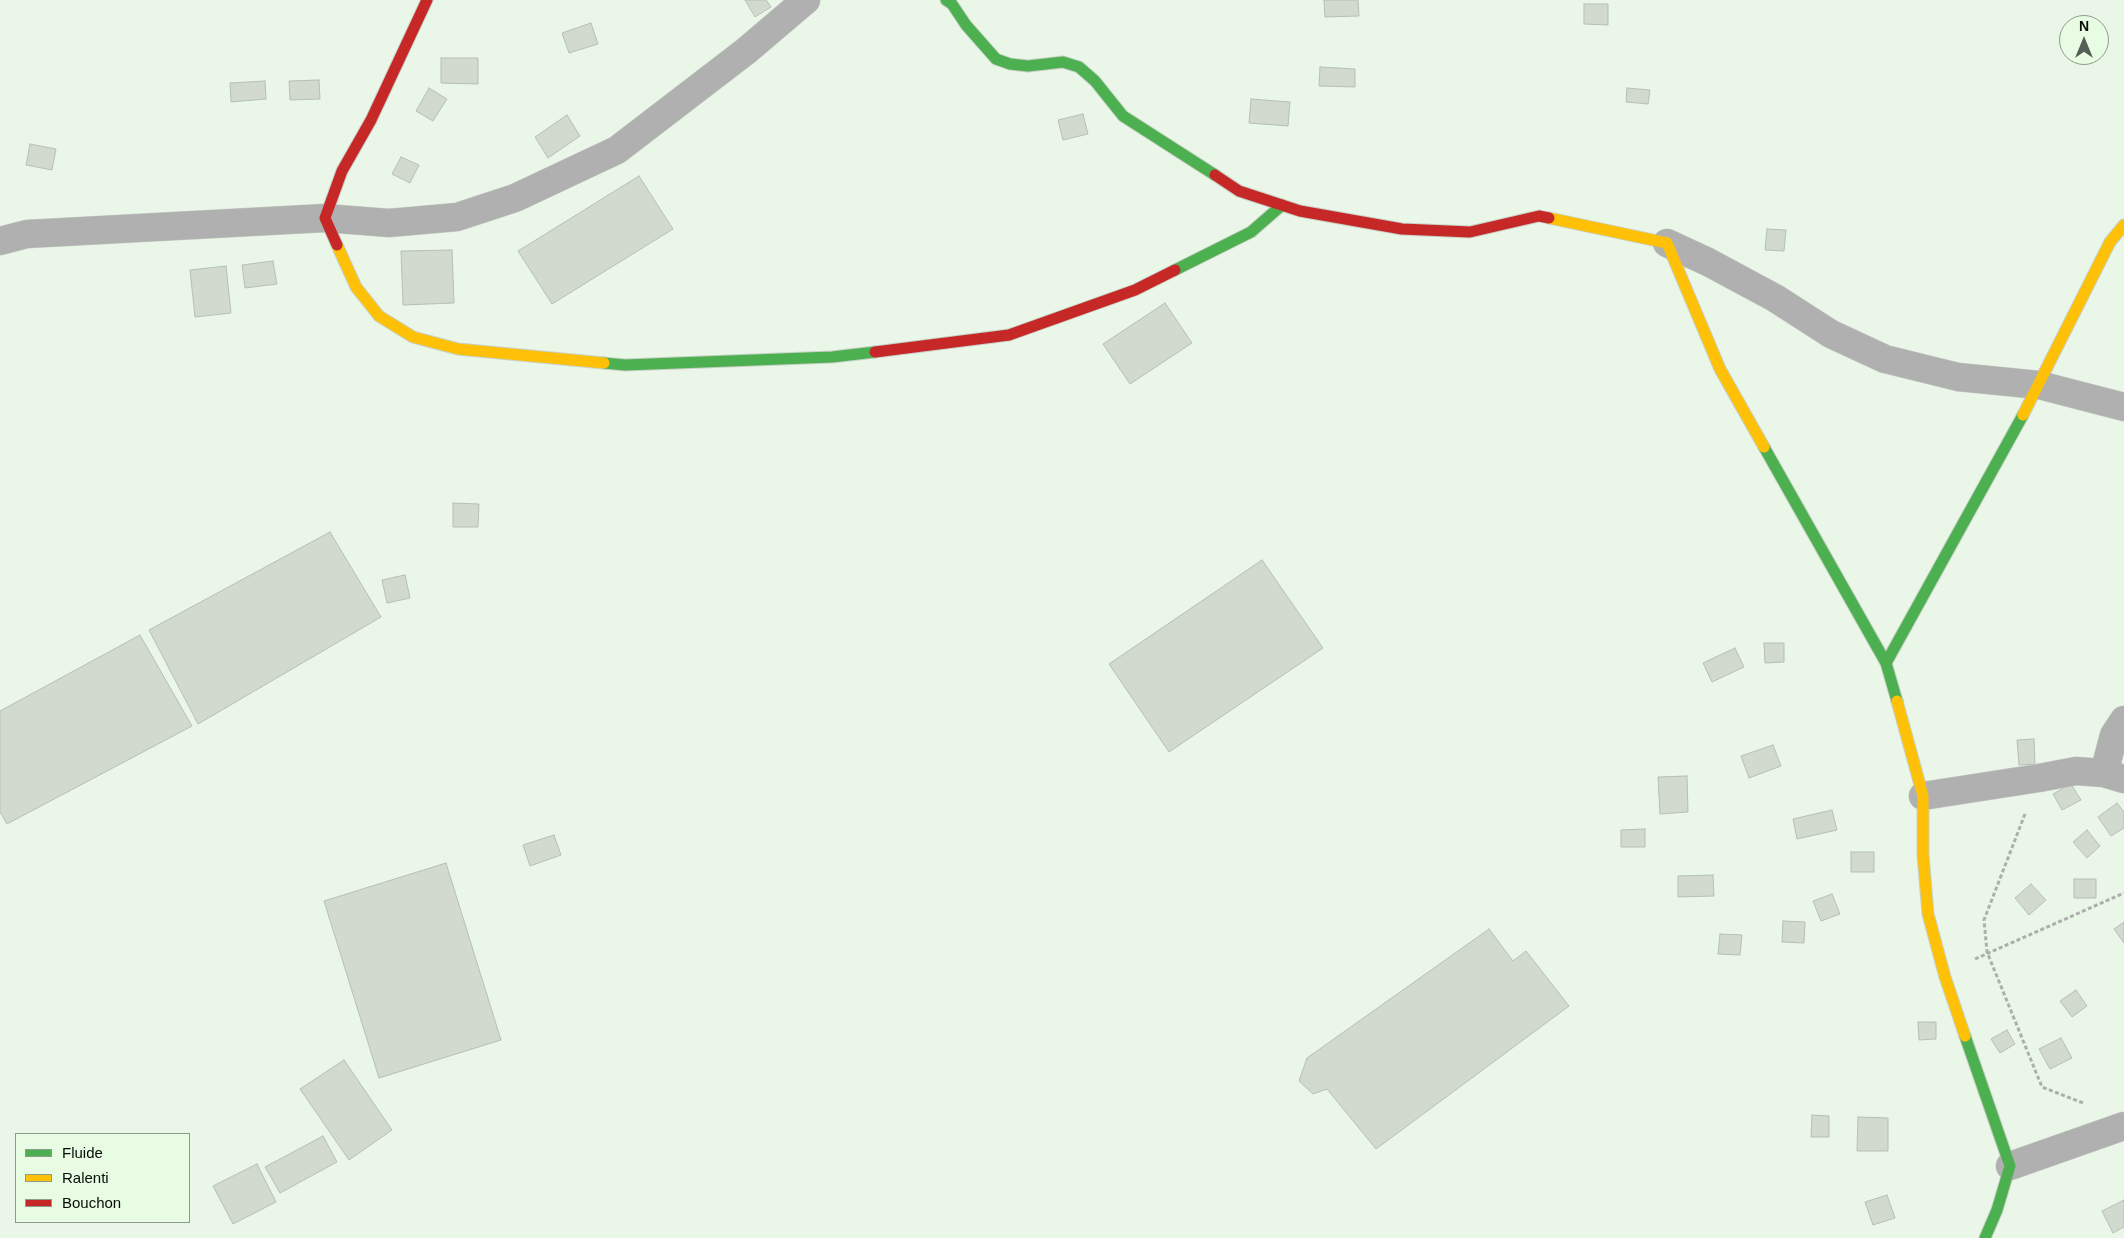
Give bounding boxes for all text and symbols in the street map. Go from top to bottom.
north arrow [2059,15,2109,65]
text: N [2079,18,2089,34]
legend [15,1133,190,1223]
text: Fluide [62,1144,103,1161]
text: Ralenti [62,1169,109,1186]
text: Bouchon [62,1194,121,1211]

